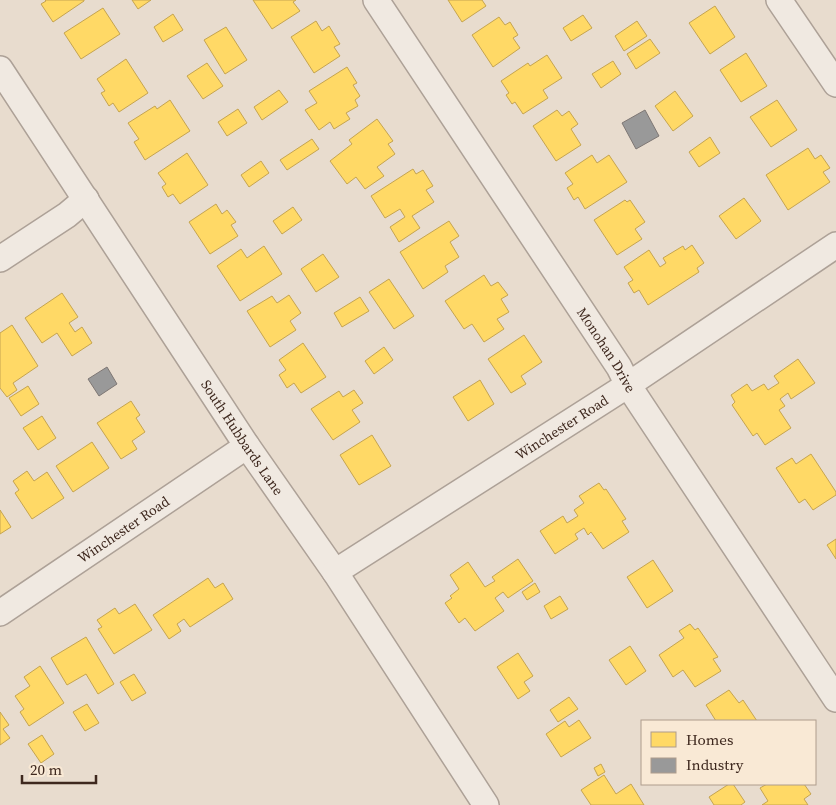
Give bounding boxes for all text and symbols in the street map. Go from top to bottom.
street label: Monohan Drive [572,303,640,397]
street label: South Hubbards Lane [196,376,288,499]
street label: Winchester Road [511,390,612,464]
street label: Winchester Road [74,491,173,568]
legend [641,720,816,785]
text: Homes [686,729,733,750]
scale bar [22,752,96,784]
text: Industry [686,754,744,775]
text: 20 m [30,759,62,780]

